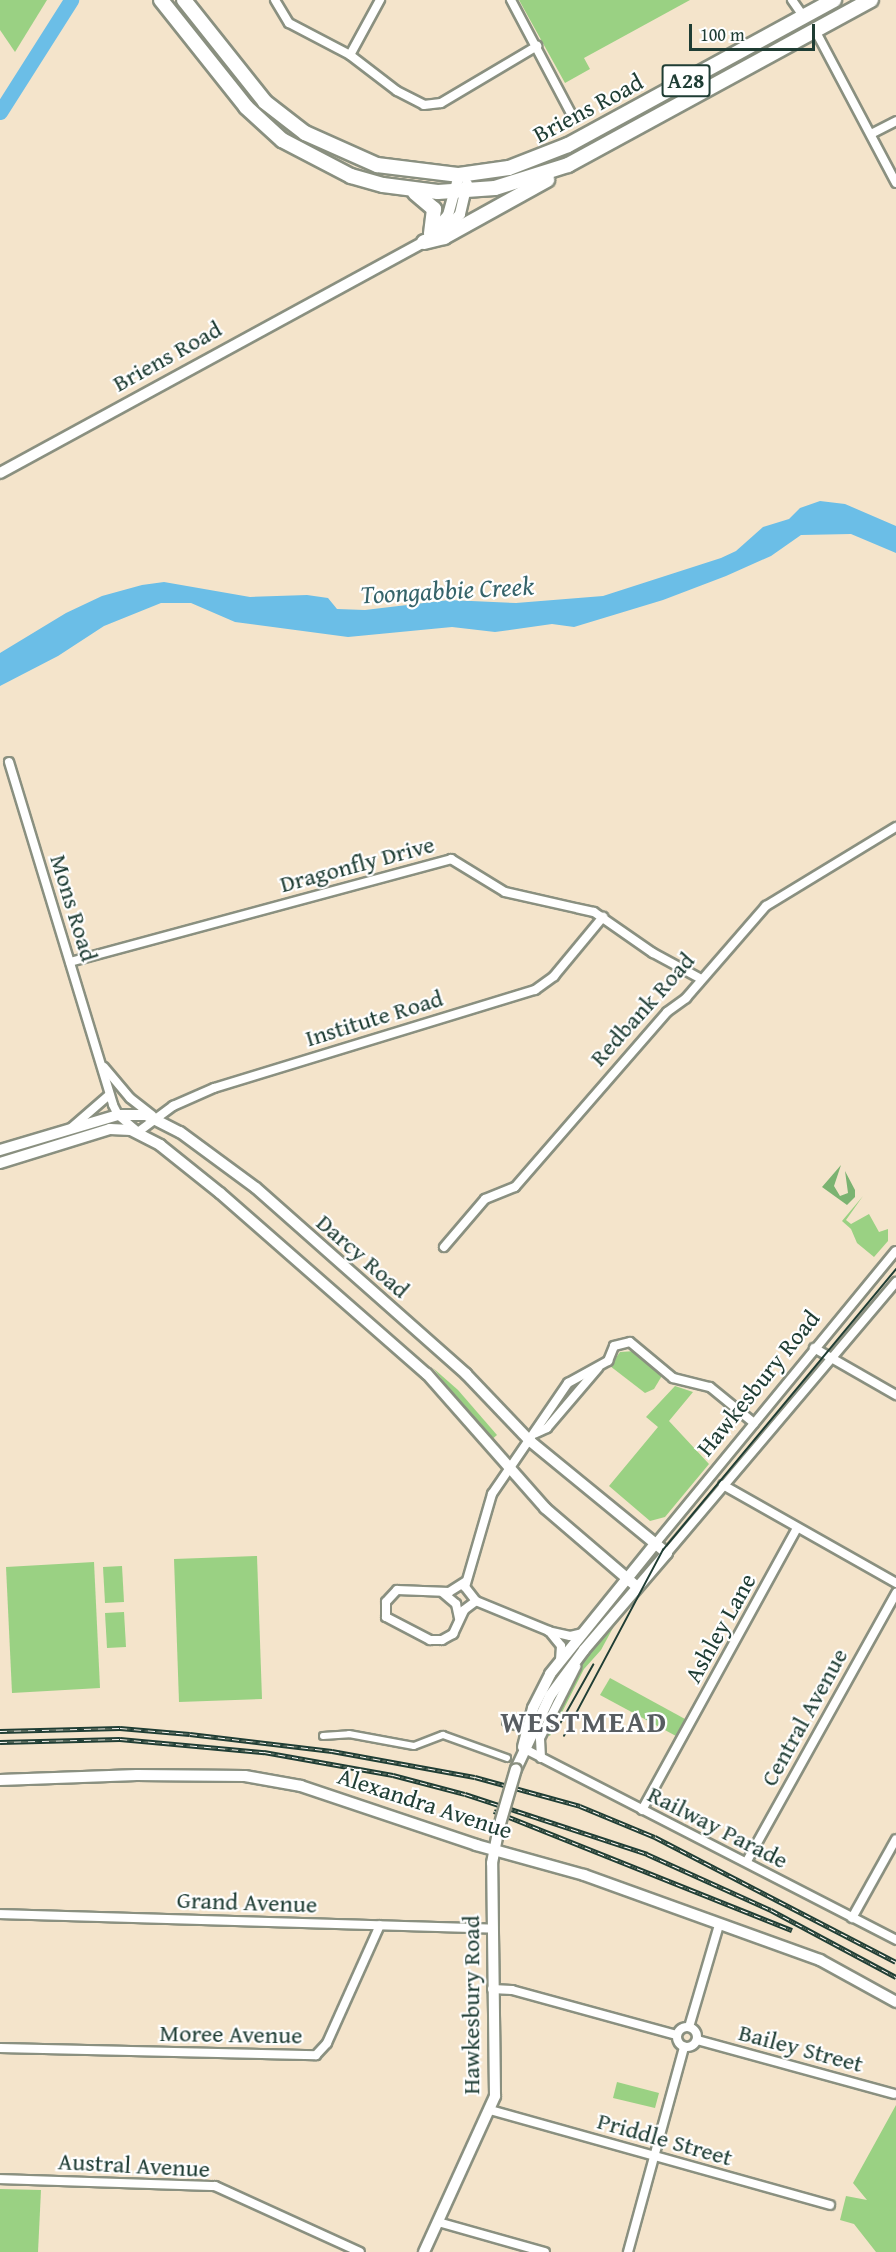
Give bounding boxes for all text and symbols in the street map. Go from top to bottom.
scale bar [692,12,818,50]
text: 100 m [700,21,745,48]
road number: A28 [660,62,712,100]
street label: Briens Road [528,67,648,149]
street label: Briens Road [108,314,226,398]
water label: Toongabbie Creek [359,570,535,610]
street label: Dragonfly Drive [277,830,437,898]
street label: Mons Road [44,851,104,965]
street label: Redbank Road [584,946,700,1072]
street label: Institute Road [302,983,446,1053]
street label: Darcy Road [311,1208,415,1304]
street label: Hawkesbury Road [690,1304,826,1462]
street label: Ashley Lane [678,1568,762,1688]
street label: Central Avenue [754,1643,854,1791]
district label: WESTMEAD [500,1703,668,1739]
street label: Alexandra Avenue [334,1761,516,1845]
street label: Railway Parade [643,1779,793,1875]
street label: Grand Avenue [176,1885,318,1919]
street label: Hawkesbury Road [457,1915,485,2095]
street label: Moree Avenue [159,2018,303,2050]
street label: Bailey Street [736,2018,866,2078]
street label: Priddle Street [594,2106,736,2172]
street label: Austral Avenue [57,2147,211,2183]

